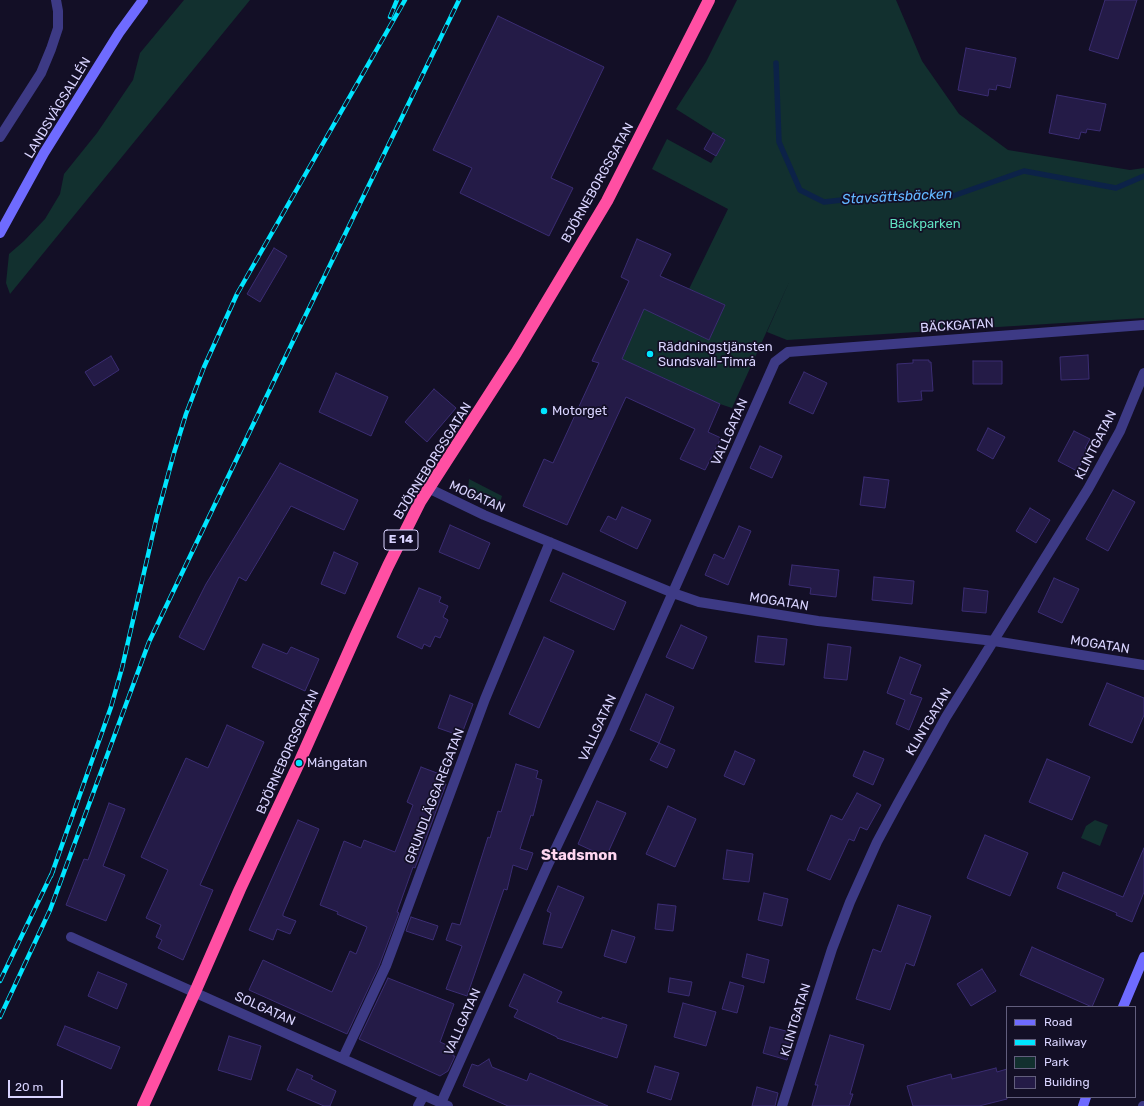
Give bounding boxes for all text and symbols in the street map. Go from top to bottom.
street label: LANDSVÄGSALLÉN [22,55,94,161]
street label: BJÖRNEBORGSGATAN [558,120,638,246]
water label: Stavsättsbäcken [841,186,953,208]
park label: Bäckparken [889,216,961,232]
street label: BÄCKGATAN [920,316,994,336]
place label: Räddningstjänsten Sundsvall-Timrå [658,339,773,370]
marker: Räddningstjänsten Sundsvall-Timrå [645,349,655,359]
street label: VALLGATAN [708,396,752,468]
street label: BJÖRNEBORGSGATAN [391,400,475,522]
place label: Motorget [552,403,607,419]
marker: Motorget [539,406,549,416]
street label: KLINTGATAN [1072,408,1120,482]
street label: MOGATAN [446,478,508,516]
road number: E 14 [384,530,418,550]
street label: MOGATAN [748,590,810,614]
street label: MOGATAN [1069,633,1131,657]
street label: KLINTGATAN [903,686,955,758]
street label: BJÖRNEBORGSGATAN [253,687,323,817]
street label: VALLGATAN [576,692,620,764]
street label: GRUNDLÄGGAREGATAN [402,726,468,866]
place label: Mångatan [307,755,367,771]
marker: Mångatan [294,758,304,768]
district label: Stadsmon [541,847,617,865]
street label: KLINTGATAN [777,981,815,1059]
street label: VALLGATAN [441,986,485,1058]
street label: SOLGATAN [232,989,298,1029]
legend [1006,1006,1136,1098]
text: Road [1044,1015,1072,1029]
text: Railway [1044,1035,1087,1049]
text: Park [1044,1055,1069,1069]
scale bar [10,1072,65,1098]
text: Building [1044,1075,1090,1089]
text: 20 m [15,1080,43,1094]

